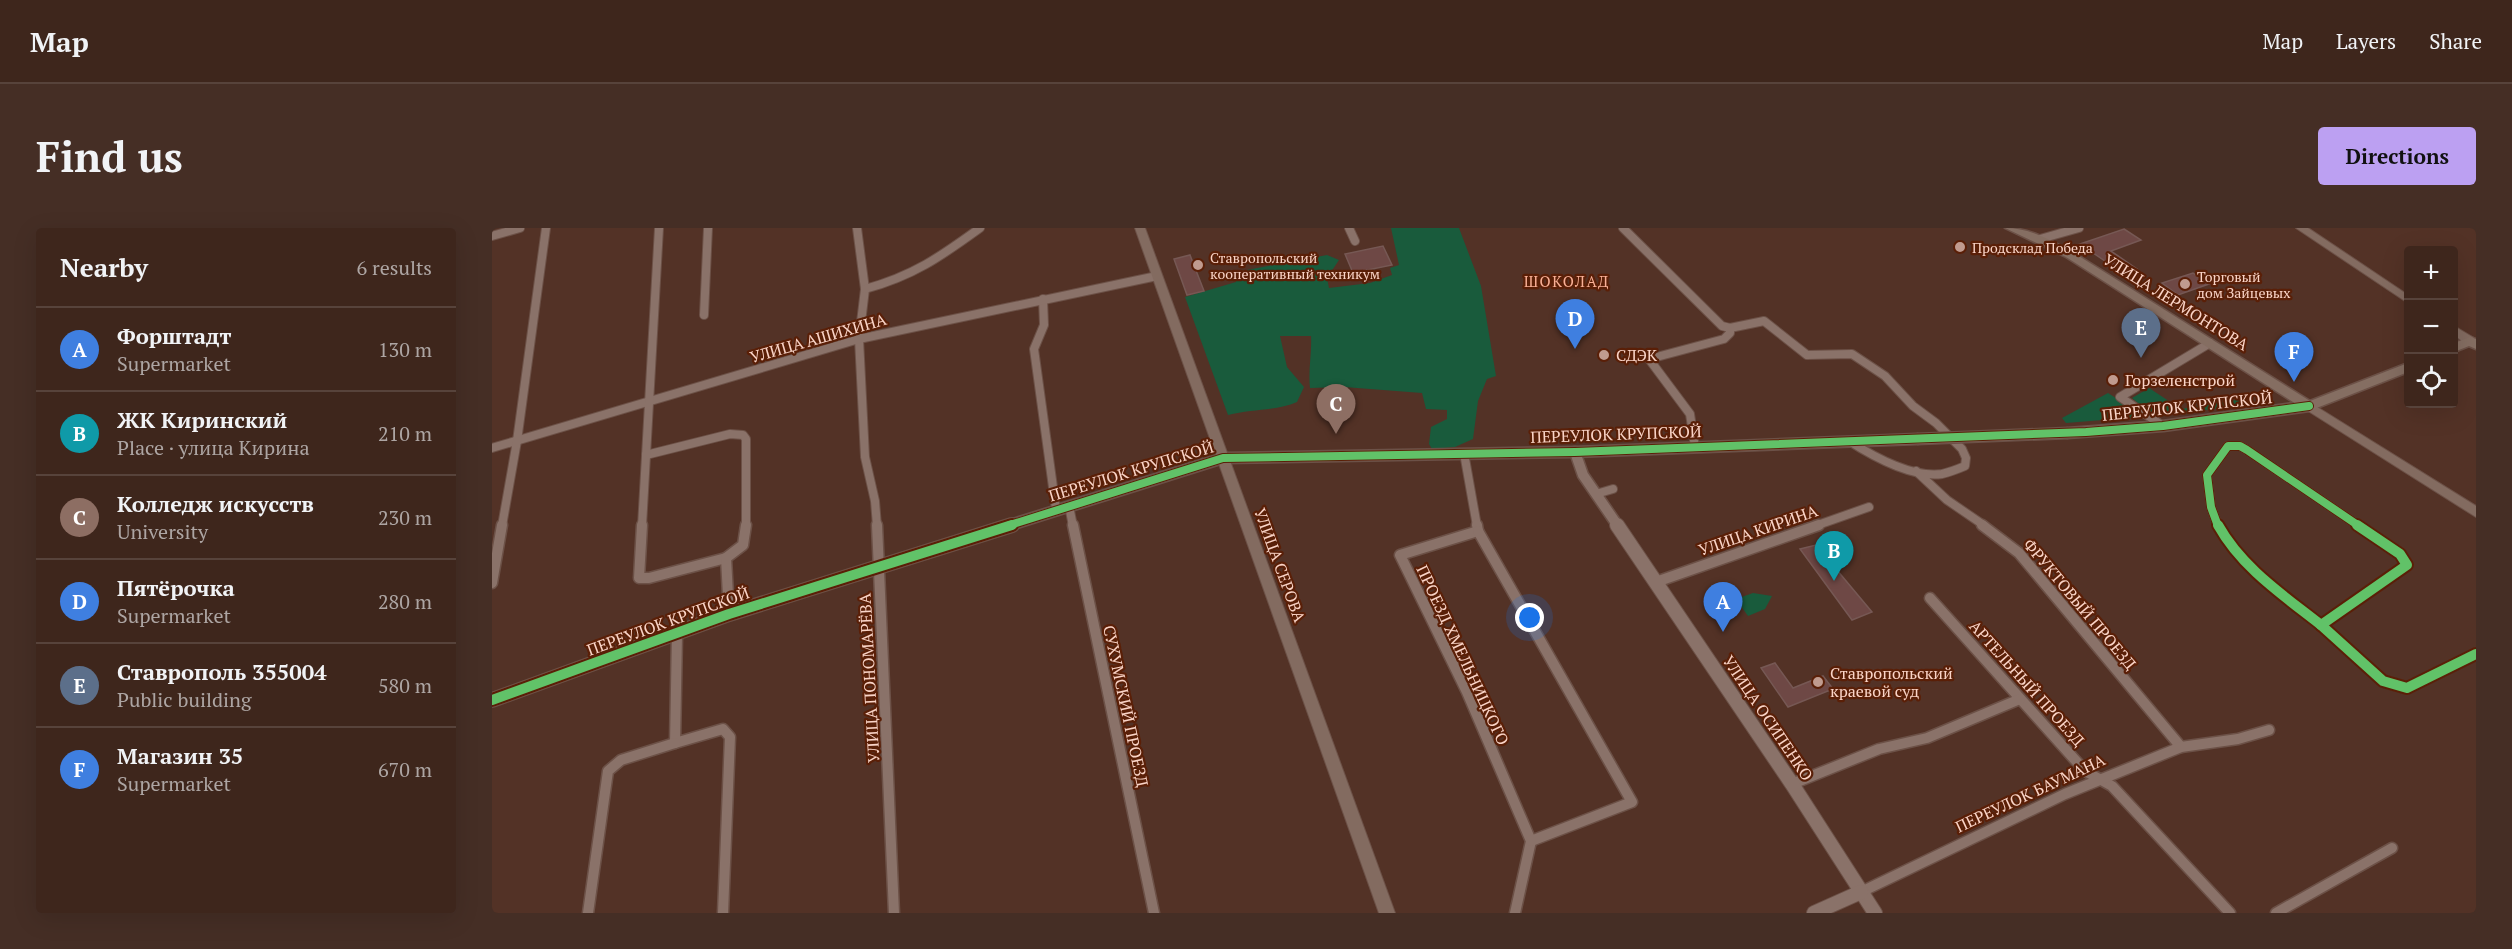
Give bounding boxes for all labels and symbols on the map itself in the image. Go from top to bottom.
place label: Продсклад Победа [1972,238,2093,257]
marker: Продсклад Победа [1953,240,1967,254]
place label: Ставропольский кооперативный техникум [1210,248,1380,283]
street label: УЛИЦА ЛЕРМОНТОВА [2099,248,2253,356]
marker: Ставропольский кооперативный техникум [1191,258,1205,272]
place label: Торговый дом Зайцевых [2197,267,2291,302]
district label: ШОКОЛАД [1524,271,1610,291]
marker: Торговый дом Зайцевых [2178,277,2192,291]
pin: D [1556,300,1594,349]
street label: УЛИЦА АШИХИНА [747,308,889,368]
pin: E [2122,308,2160,358]
pin: F [2274,332,2314,382]
place label: СДЭК [1616,344,1658,366]
marker: СДЭК [1597,348,1611,362]
place label: Горзеленстрой [2125,369,2235,391]
marker: Горзеленстрой [2106,373,2120,387]
pin: C [1316,384,1356,434]
street label: ПЕРЕУЛОК КРУПСКОЙ [2101,386,2274,426]
street label: ПЕРЕУЛОК КРУПСКОЙ [1530,420,1702,448]
street label: ПЕРЕУЛОК КРУПСКОЙ [1046,435,1216,507]
street label: УЛИЦА КИРИНА [1696,499,1821,561]
street label: УЛИЦА СЕРОВА [1249,505,1311,625]
pin: B [1814,532,1854,581]
street label: ФРУКТОВЫЙ ПРОЕЗД [2019,534,2141,674]
street label: ПРОЕЗД ХМЕЛЬНИЦКОГО [1412,561,1514,749]
street label: ПЕРЕУЛОК КРУПСКОЙ [584,581,752,661]
pin: A [1704,582,1742,632]
street label: УЛИЦА ПОНОМАРЁВА [854,593,884,763]
your location [1515,603,1544,632]
street label: АРТЕЛЬНЫЙ ПРОЕЗД [1965,615,2090,751]
street label: СУХУМСКИЙ ПРОЕЗД [1098,623,1154,789]
street label: УЛИЦА ОСИПЕНКО [1718,651,1818,785]
place label: Ставропольский краевой суд [1830,662,1953,702]
marker: Ставропольский краевой суд [1811,675,1825,689]
street label: ПЕРЕУЛОК БАУМАНА [1951,749,2109,837]

